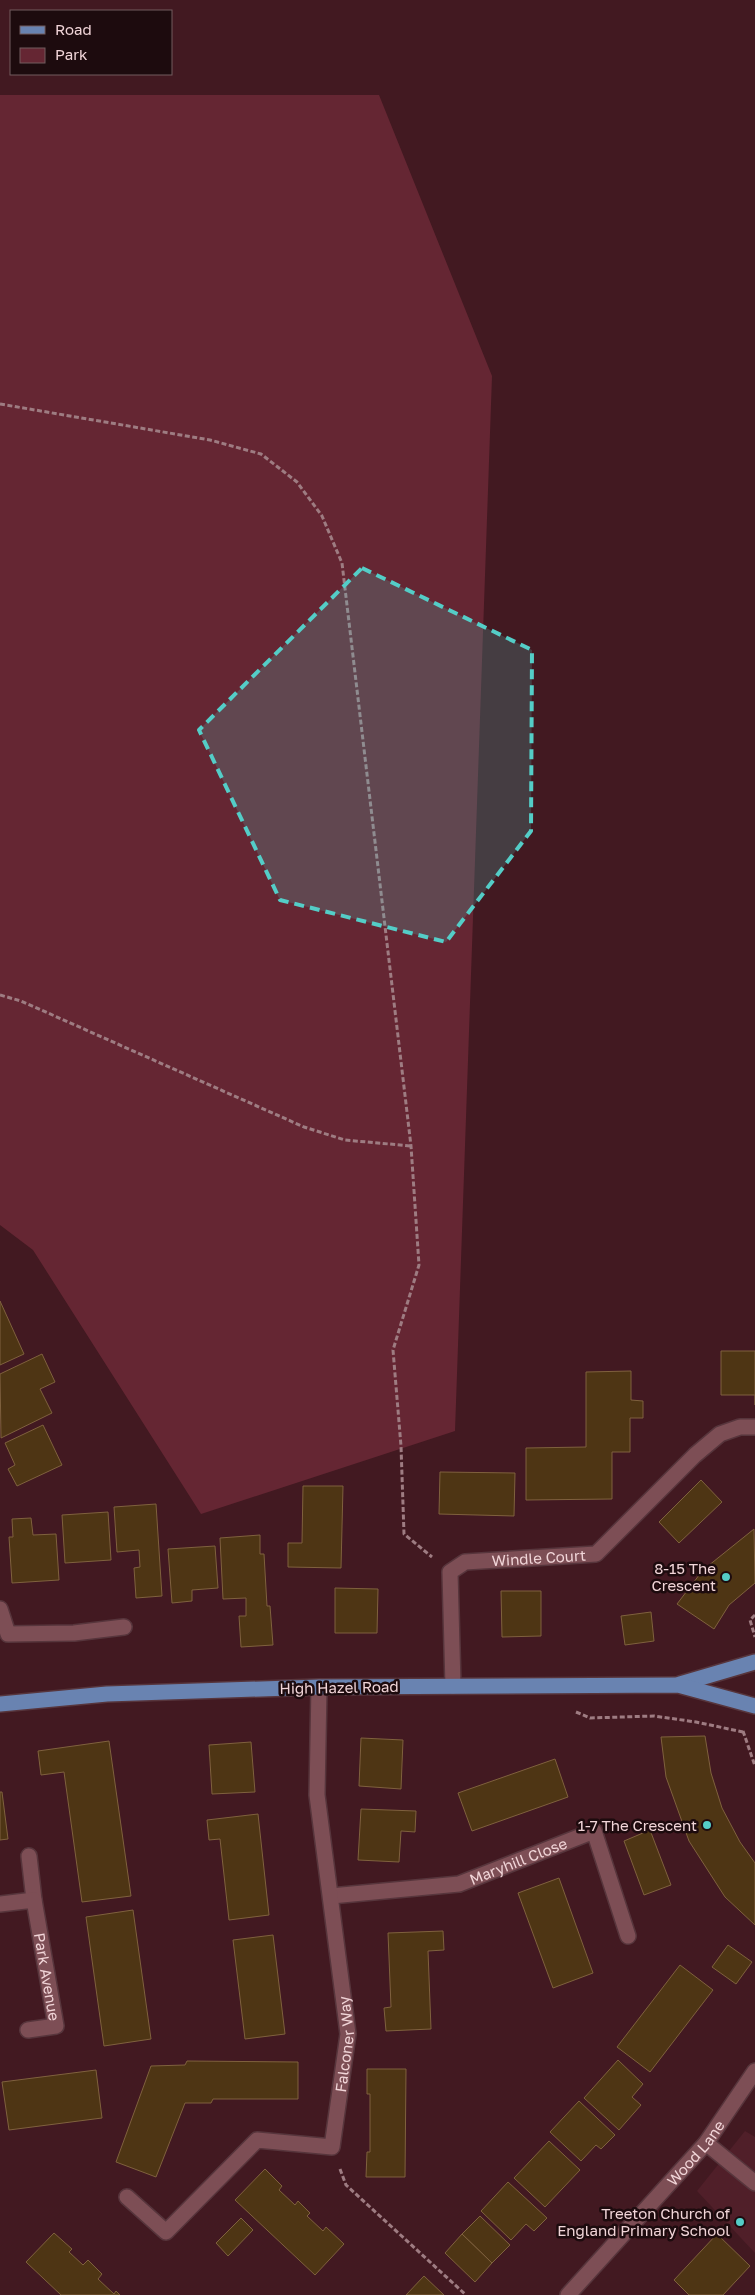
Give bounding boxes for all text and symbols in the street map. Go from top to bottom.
legend [10,10,172,75]
text: Road [55,20,92,38]
text: Park [55,45,88,63]
street label: Windle Court [491,1546,587,1569]
place label: 8-15 The Crescent [651,1559,716,1594]
marker: 8-15 The Crescent [720,1571,732,1583]
street label: High Hazel Road [279,1677,399,1697]
place label: 1-7 The Crescent [578,1816,697,1834]
marker: 1-7 The Crescent [701,1819,713,1831]
street label: Maryhill Close [467,1833,570,1888]
street label: Park Avenue [31,1931,64,2022]
street label: Falconer Way [331,1994,357,2093]
street label: Wood Lane [663,2116,728,2189]
place label: Treeton Church of England Primary School [557,2204,731,2239]
marker: Treeton Church of England Primary School [734,2216,746,2228]

